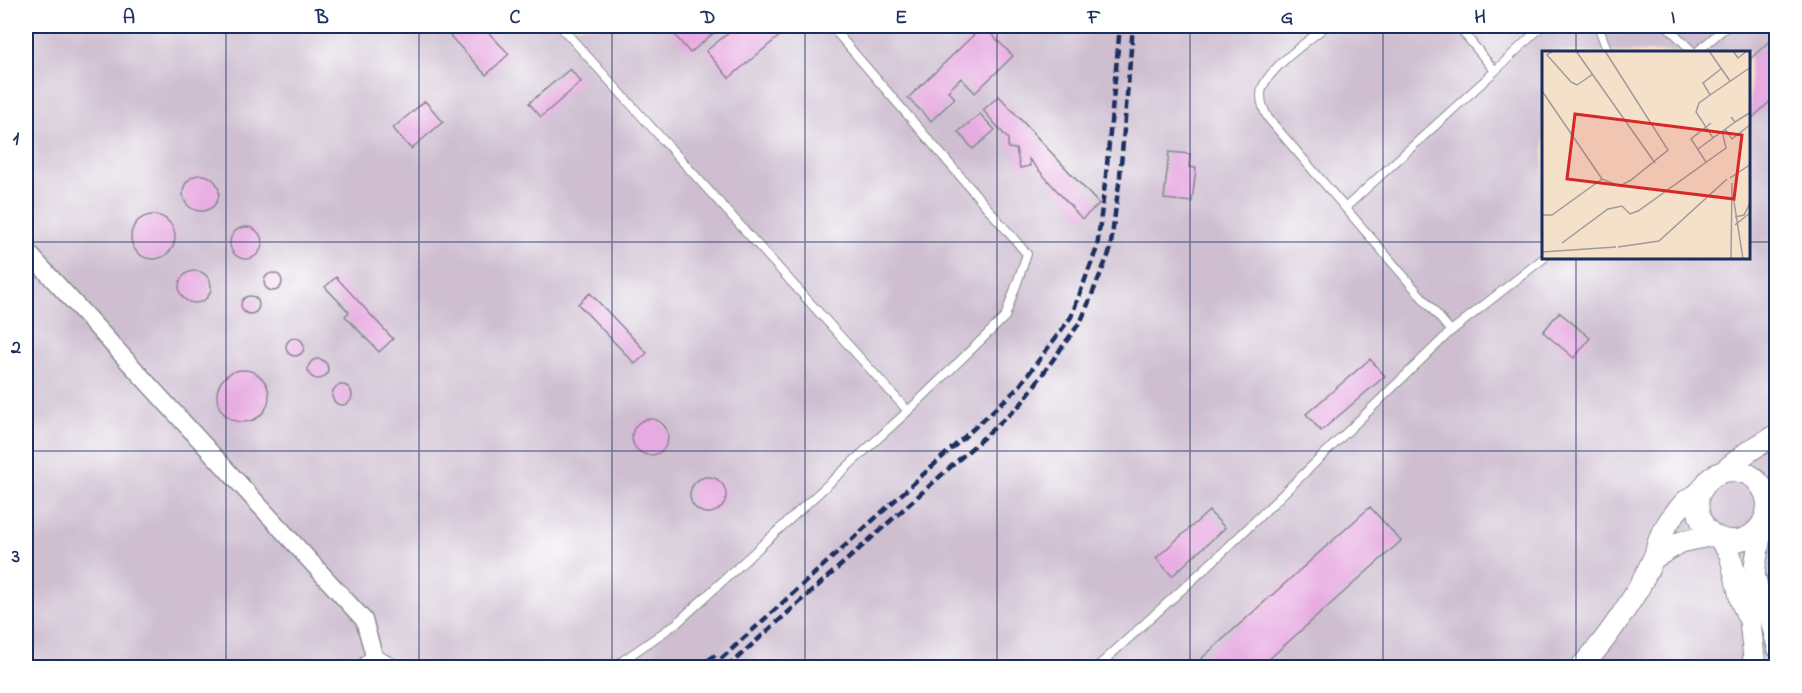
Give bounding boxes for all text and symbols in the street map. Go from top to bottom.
text: A [123,4,135,33]
text: B [314,4,329,33]
text: C [510,4,521,33]
text: D [700,4,715,33]
text: E [895,4,907,33]
text: F [1087,4,1101,33]
text: G [1281,4,1294,33]
text: H [1474,4,1486,33]
text: I [1671,4,1676,33]
inset map [1542,51,1751,260]
text: 1 [13,125,20,154]
text: 2 [10,334,21,363]
text: 3 [11,543,20,572]

